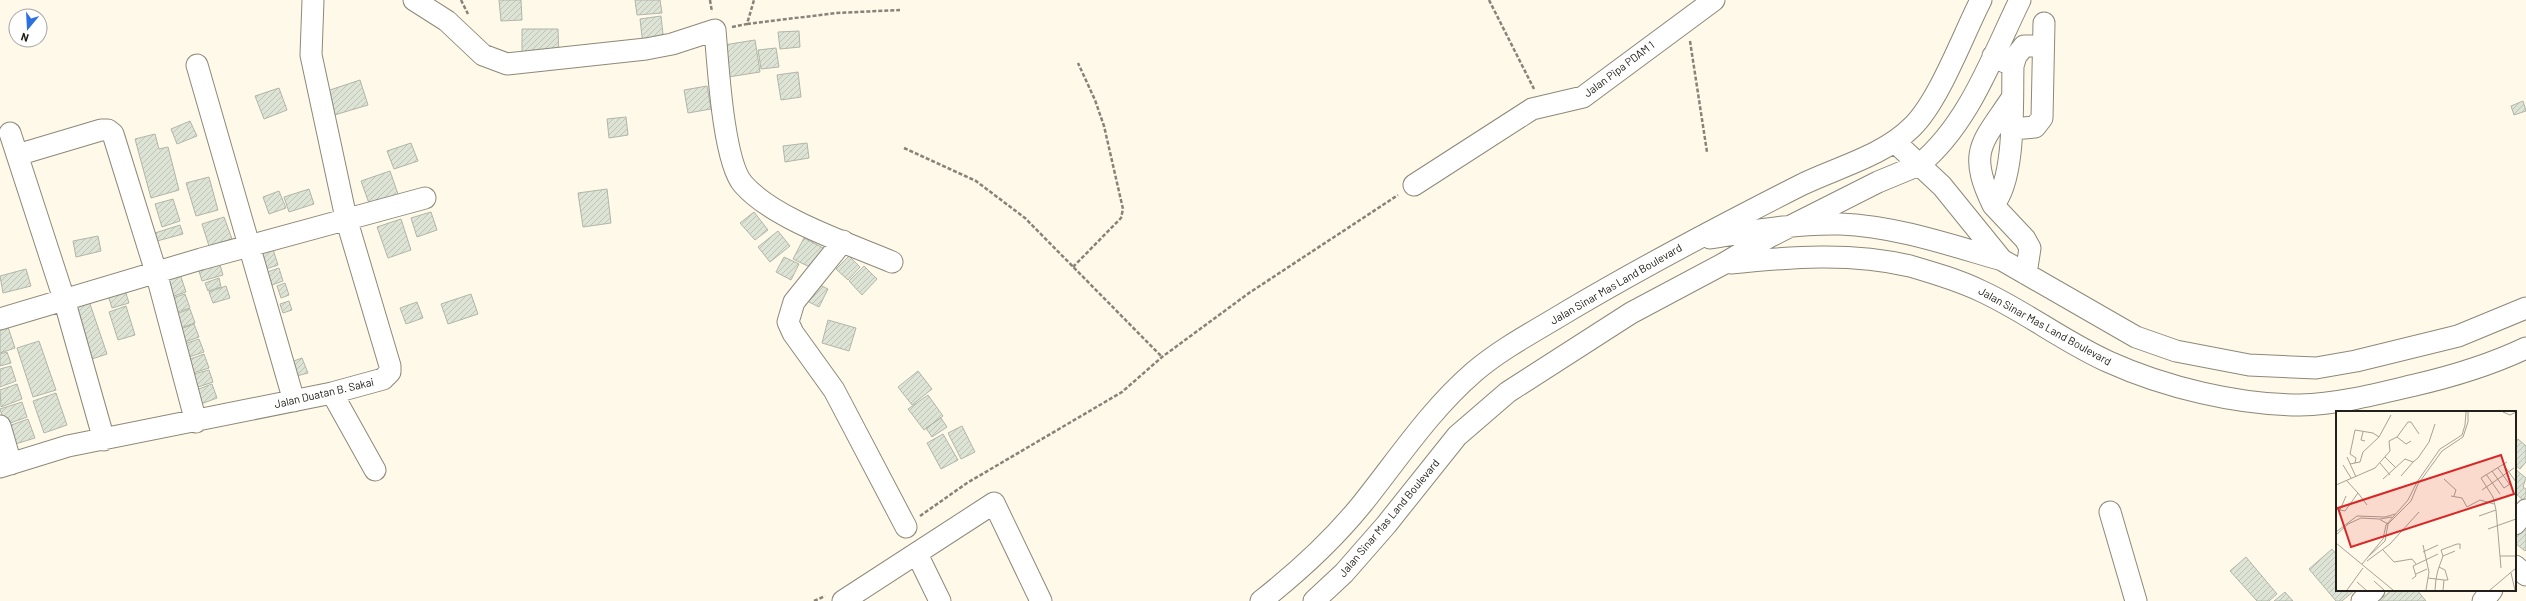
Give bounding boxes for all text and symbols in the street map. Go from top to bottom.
north arrow [8,8,48,48]
text: N [19,31,30,45]
street label: Jalan Pipa PDAM 1 [1581,38,1657,99]
street label: Jalan Sinar Mas Land Boulevard [1548,240,1684,327]
street label: Jalan Sinar Mas Land Boulevard [1977,284,2114,368]
street label: Jalan Duatan B. Sakai [273,375,375,410]
inset map [2336,411,2516,591]
street label: Jalan Sinar Mas Land Boulevard [1335,456,1442,579]

